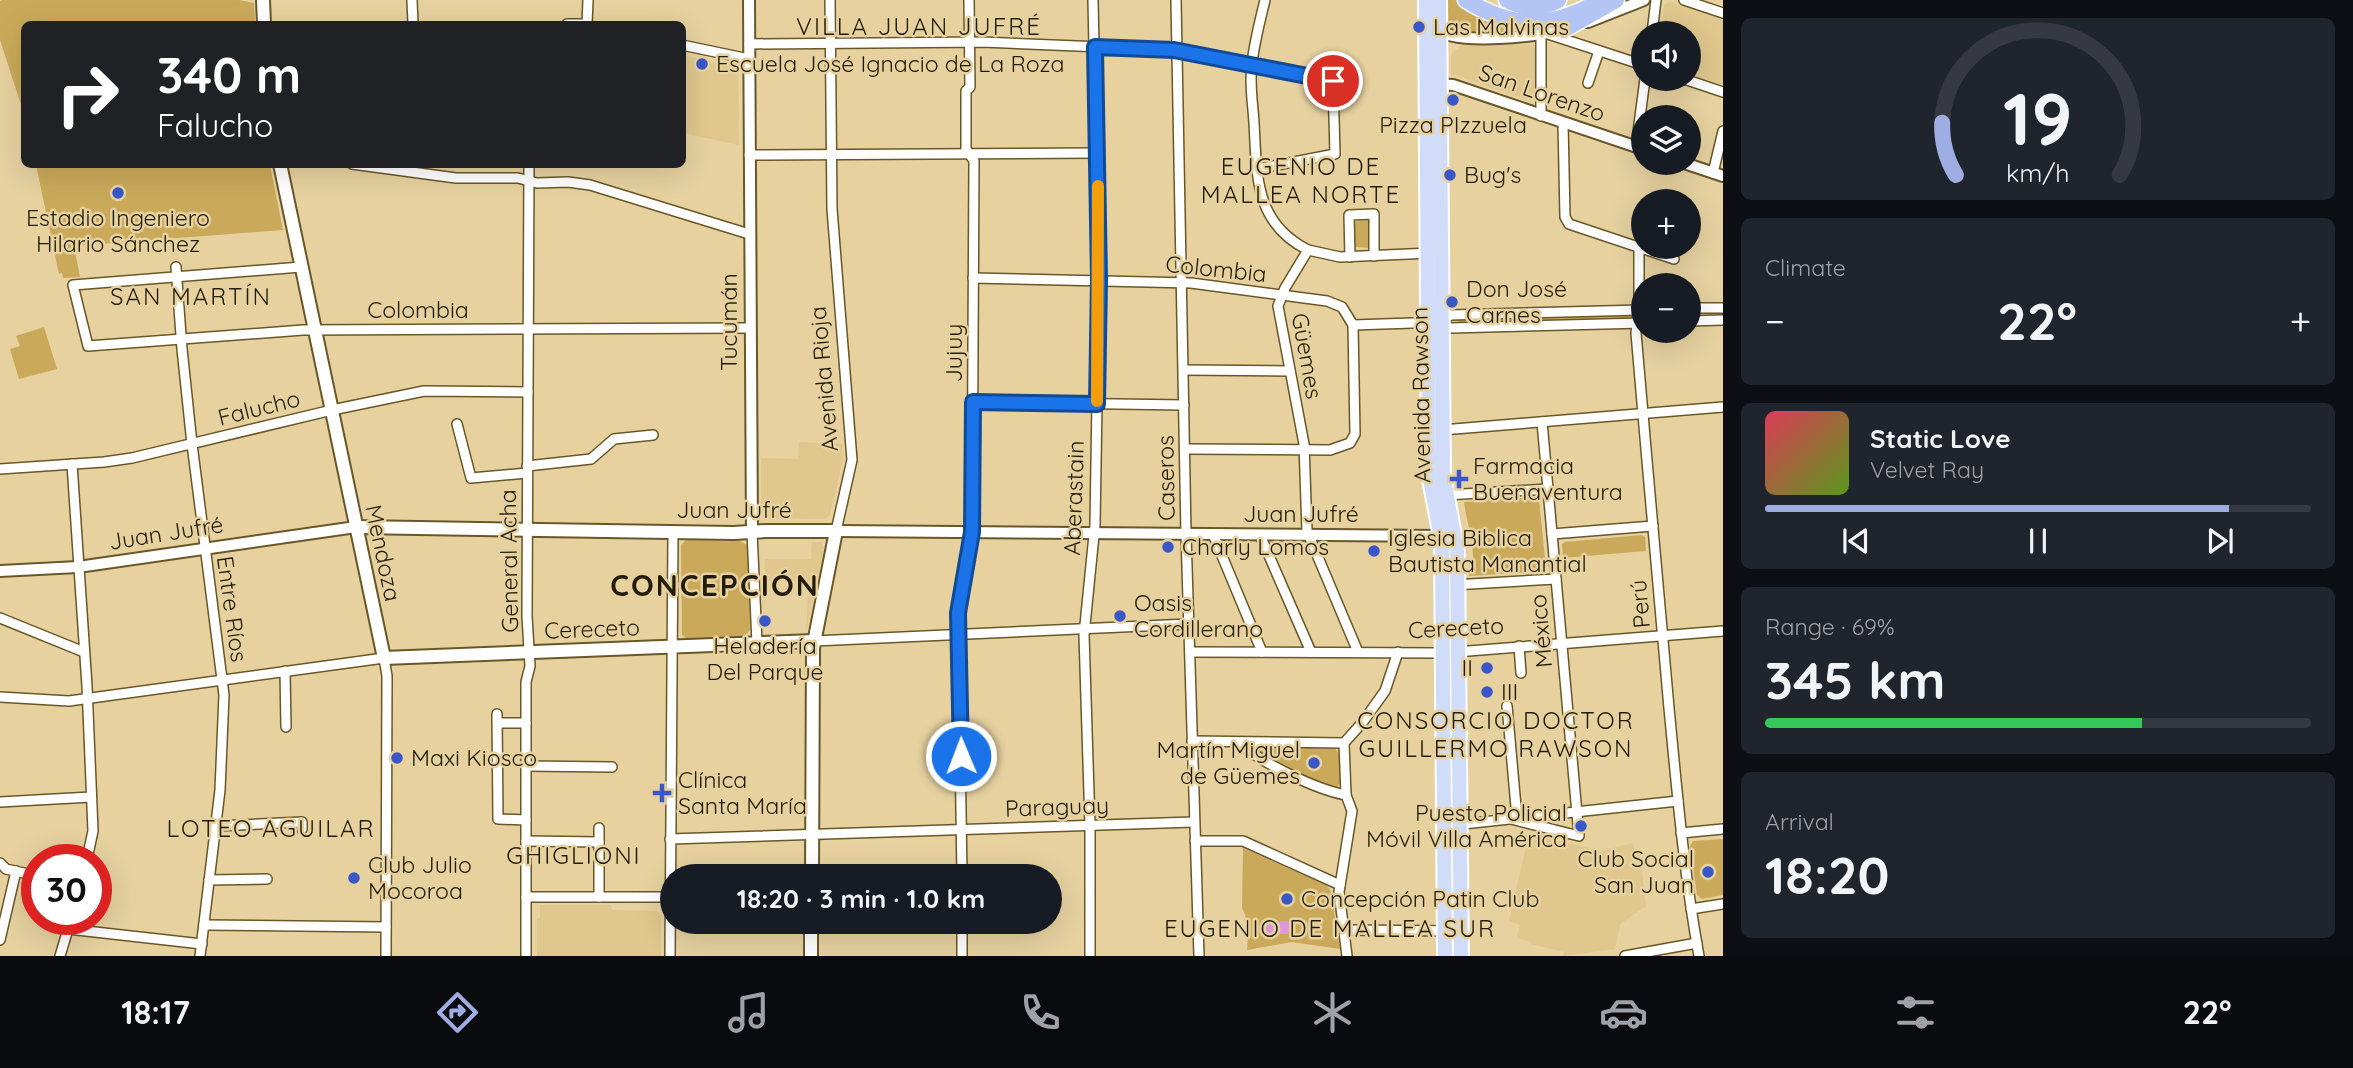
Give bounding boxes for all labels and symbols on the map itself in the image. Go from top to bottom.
district label: VILLA JUAN JUFRÉ [796,11,1042,41]
place label: Las Malvinas [1433,12,1569,41]
marker: Las Malvinas [1411,19,1427,35]
place label: Escuela José Ignacio de La Roza [716,49,1064,78]
pin [1303,51,1363,111]
marker: Escuela José Ignacio de La Roza [694,56,710,72]
street label: San Lorenzo [1475,57,1609,128]
marker: Pizza PIzzuela [1445,92,1461,108]
place label: Pizza PIzzuela [1379,110,1527,139]
district label: EUGENIO DE MALLEA NORTE [1201,151,1401,209]
place label: Bug's [1464,160,1521,189]
marker: Bug's [1442,167,1458,183]
marker: Estadio Ingeniero Hilario Sánchez [110,185,126,201]
place label: Estadio Ingeniero Hilario Sánchez [26,203,210,258]
street label: Colombia [1164,249,1268,288]
street label: Tucumán [714,273,743,371]
place label: Don José Carnes [1466,274,1567,329]
district label: SAN MARTÍN [110,281,272,311]
marker: Don José Carnes [1444,294,1460,310]
street label: Colombia [367,295,469,324]
street label: Avenida Rioja [803,305,844,453]
street label: Avenida Rawson [1404,307,1437,483]
street label: Güemes [1286,311,1329,401]
street label: Jujuy [939,324,968,382]
street label: Falucho [215,383,303,432]
street label: Caseros [1150,435,1181,521]
street label: Aberastain [1057,440,1090,556]
place label: Farmacia Buenaventura [1473,451,1623,506]
marker: Farmacia Buenaventura [1451,471,1467,487]
street label: General Acha [493,489,524,633]
street label: Juan Jufré [676,495,792,524]
street label: Juan Jufré [1243,499,1359,528]
street label: Mendoza [359,502,408,604]
street label: Juan Jufré [107,509,225,556]
place label: Iglesia Biblica Bautista Manantial [1388,523,1587,578]
place label: Charly Lomos [1182,532,1329,561]
marker: Charly Lomos [1160,539,1176,555]
marker: Iglesia Biblica Bautista Manantial [1366,543,1382,559]
street label: Entre Ríos [211,554,254,664]
district label: CONCEPCIÓN [610,566,820,604]
street label: Perú [1623,579,1656,629]
place label: Oasis Cordillerano [1134,588,1263,643]
street label: México [1523,593,1558,669]
marker: Oasis Cordillerano [1112,608,1128,624]
street label: Cereceto [1407,611,1505,644]
street label: Cereceto [544,612,640,645]
marker: Heladería Del Parque [757,613,773,629]
place label: Heladería Del Parque [706,631,824,686]
place label: II [1462,653,1473,682]
marker: II [1479,660,1495,676]
place label: III [1501,677,1518,706]
marker: III [1479,684,1495,700]
district label: CONSORCIO DOCTOR GUILLERMO RAWSON [1357,705,1635,763]
position arrow [924,719,998,793]
place label: Martín Miguel de Güemes [1156,735,1300,790]
place label: Maxi Kiosco [411,743,537,772]
marker: Maxi Kiosco [389,750,405,766]
marker: Martín Miguel de Güemes [1306,755,1322,771]
place label: Clínica Santa María [678,765,807,820]
marker: Clínica Santa María [652,783,672,803]
street label: Paraguay [1004,790,1110,823]
place label: Puesto Policial Móvil Villa América [1366,798,1567,853]
district label: LOTEO AGUILAR [166,813,376,843]
marker: Puesto Policial Móvil Villa América [1573,818,1589,834]
district label: GHIGLIONI [506,840,642,870]
speed limit sign: 30 [21,844,112,935]
place label: Club Social San Juan [1578,844,1694,899]
place label: Club Julio Mocoroa [368,850,472,905]
marker: Club Social San Juan [1700,864,1716,880]
marker: Club Julio Mocoroa [346,870,362,886]
place label: Concepción Patin Club [1301,884,1539,913]
marker: Concepción Patin Club [1279,891,1295,907]
district label: EUGENIO DE MALLEA SUR [1164,913,1496,943]

